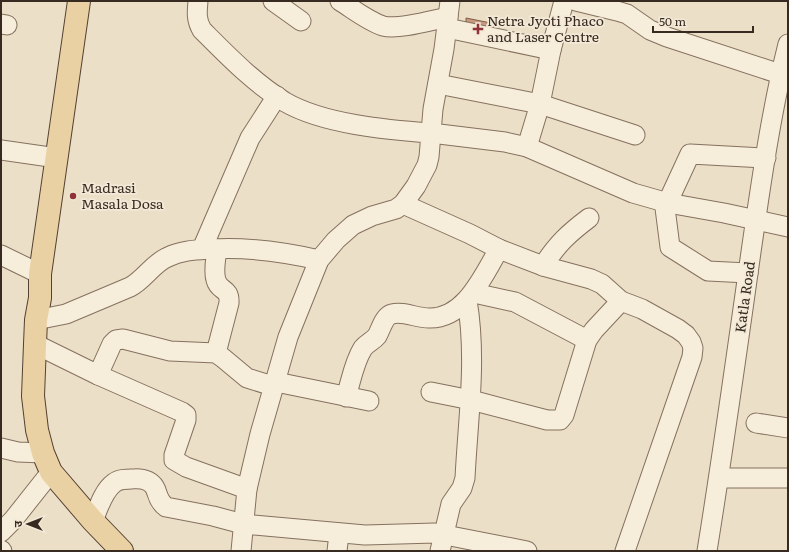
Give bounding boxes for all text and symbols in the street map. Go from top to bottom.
scale bar [653,8,753,34]
place label: Netra Jyoti Phaco and Laser Centre [487,10,604,46]
text: 50 m [659,12,686,30]
marker: Netra Jyoti Phaco and Laser Centre [472,23,484,35]
place label: Madrasi Masala Dosa [81,177,164,213]
marker: Madrasi Masala Dosa [68,191,78,201]
street label: Katla Road [729,259,759,334]
north arrow [8,504,48,544]
text: उ [9,520,25,527]

